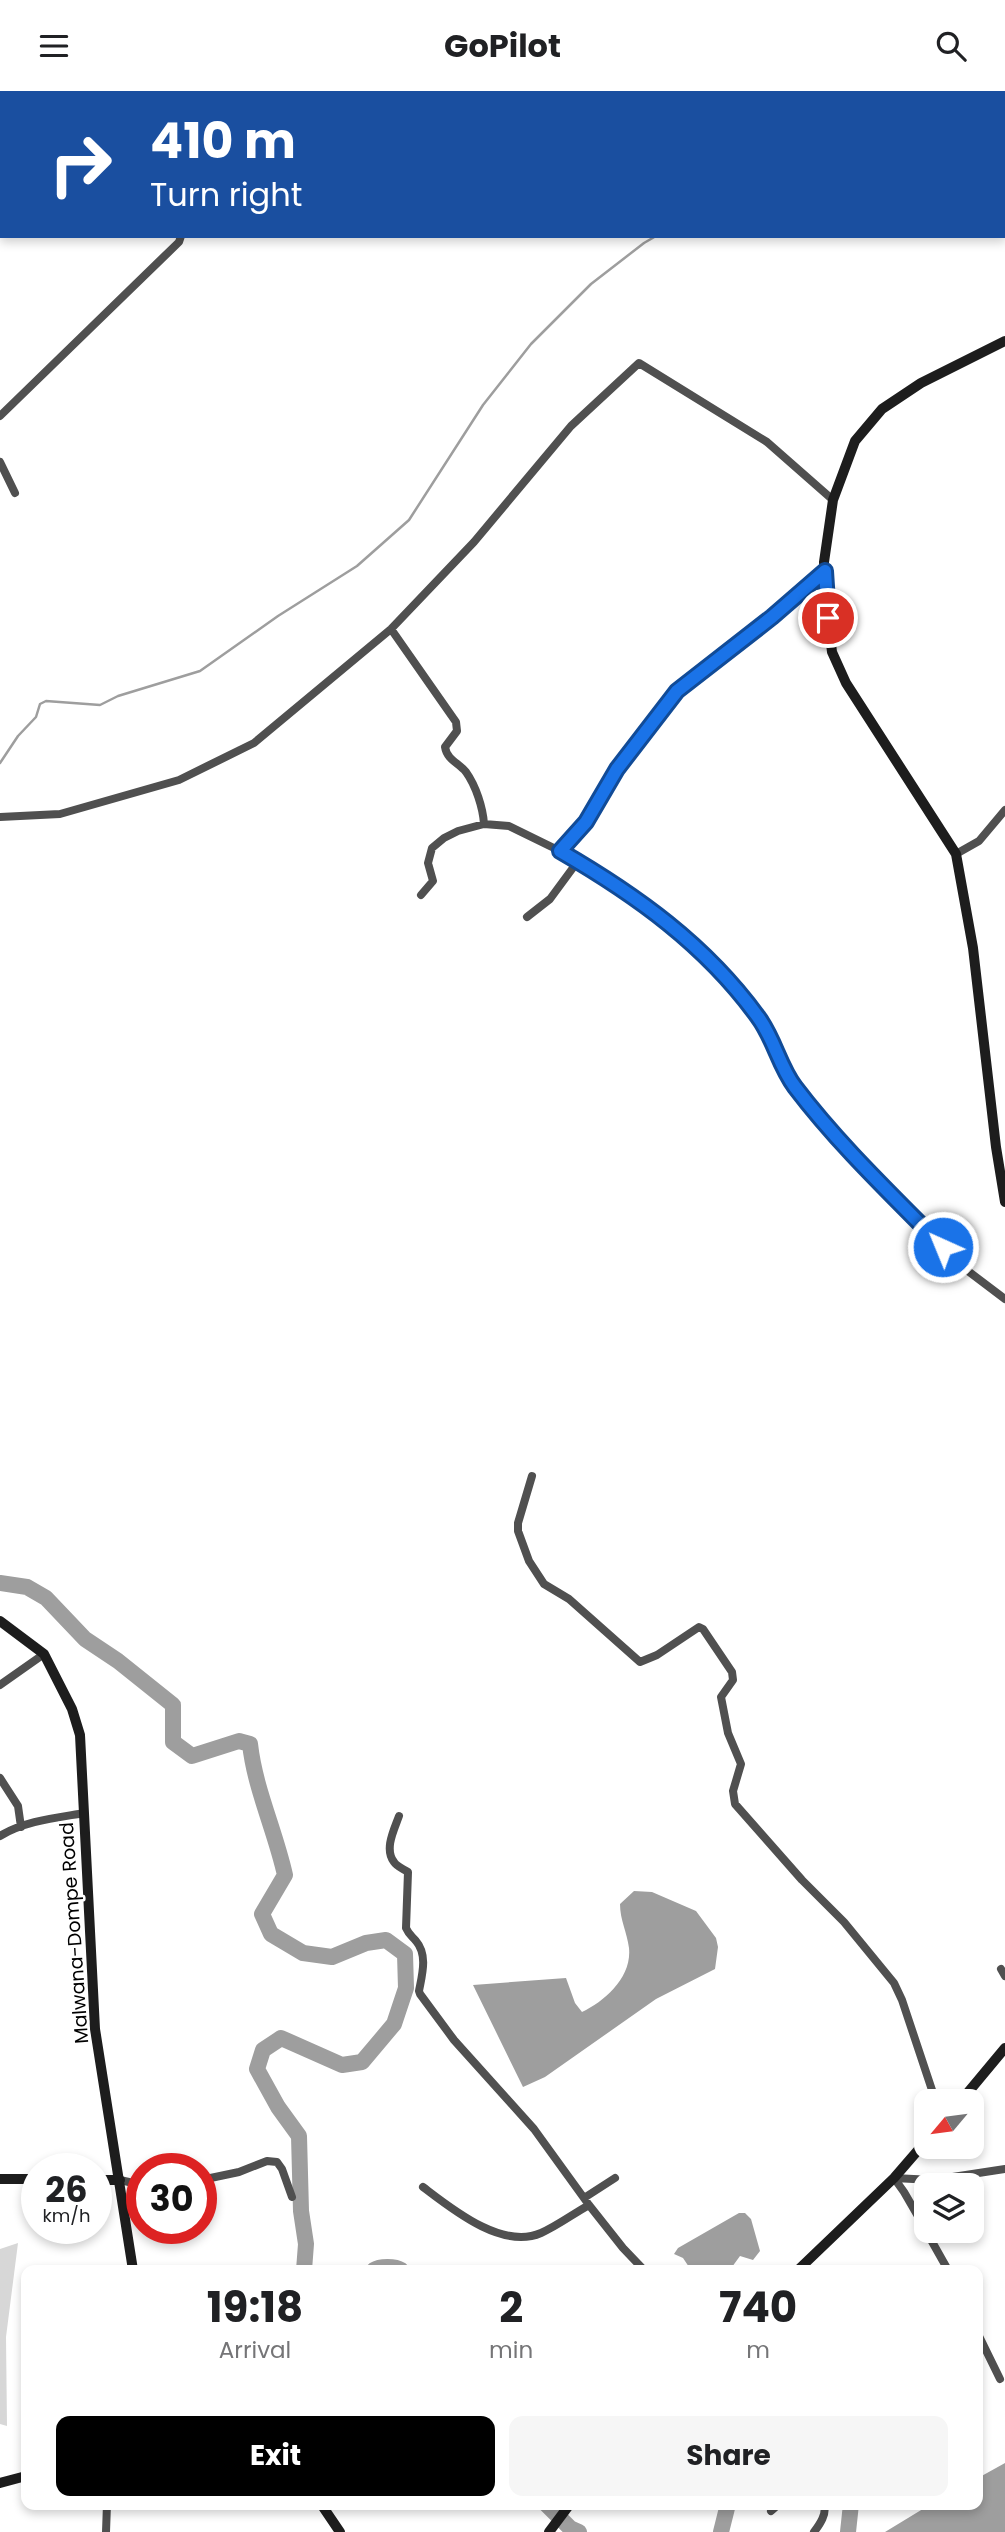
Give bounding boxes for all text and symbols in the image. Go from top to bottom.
text: GoPilot [444,23,561,68]
icon: menu [35,27,73,65]
icon: search [932,27,970,65]
text: 410 m [150,107,296,175]
icon: right [35,119,126,210]
text: Turn right [150,172,302,217]
pin [798,588,858,648]
icon: arrive [809,599,847,637]
position arrow [906,1210,980,1284]
street label: Malwana-Dompe Road [53,1821,95,2045]
north arrow [914,2089,984,2159]
map controls [914,2089,984,2243]
speed limit sign: 30 [126,2153,217,2244]
text: 26 [45,2165,88,2214]
button: layers [914,2173,984,2243]
text: km/h [43,2203,90,2228]
text: 19:18 [207,2278,303,2337]
text: 2 [499,2278,523,2337]
text: 740 [719,2278,797,2337]
text: Arrival [219,2334,291,2366]
text: min [489,2334,533,2366]
text: m [746,2334,770,2366]
button: Exit [56,2416,495,2496]
button: Share [509,2416,948,2496]

